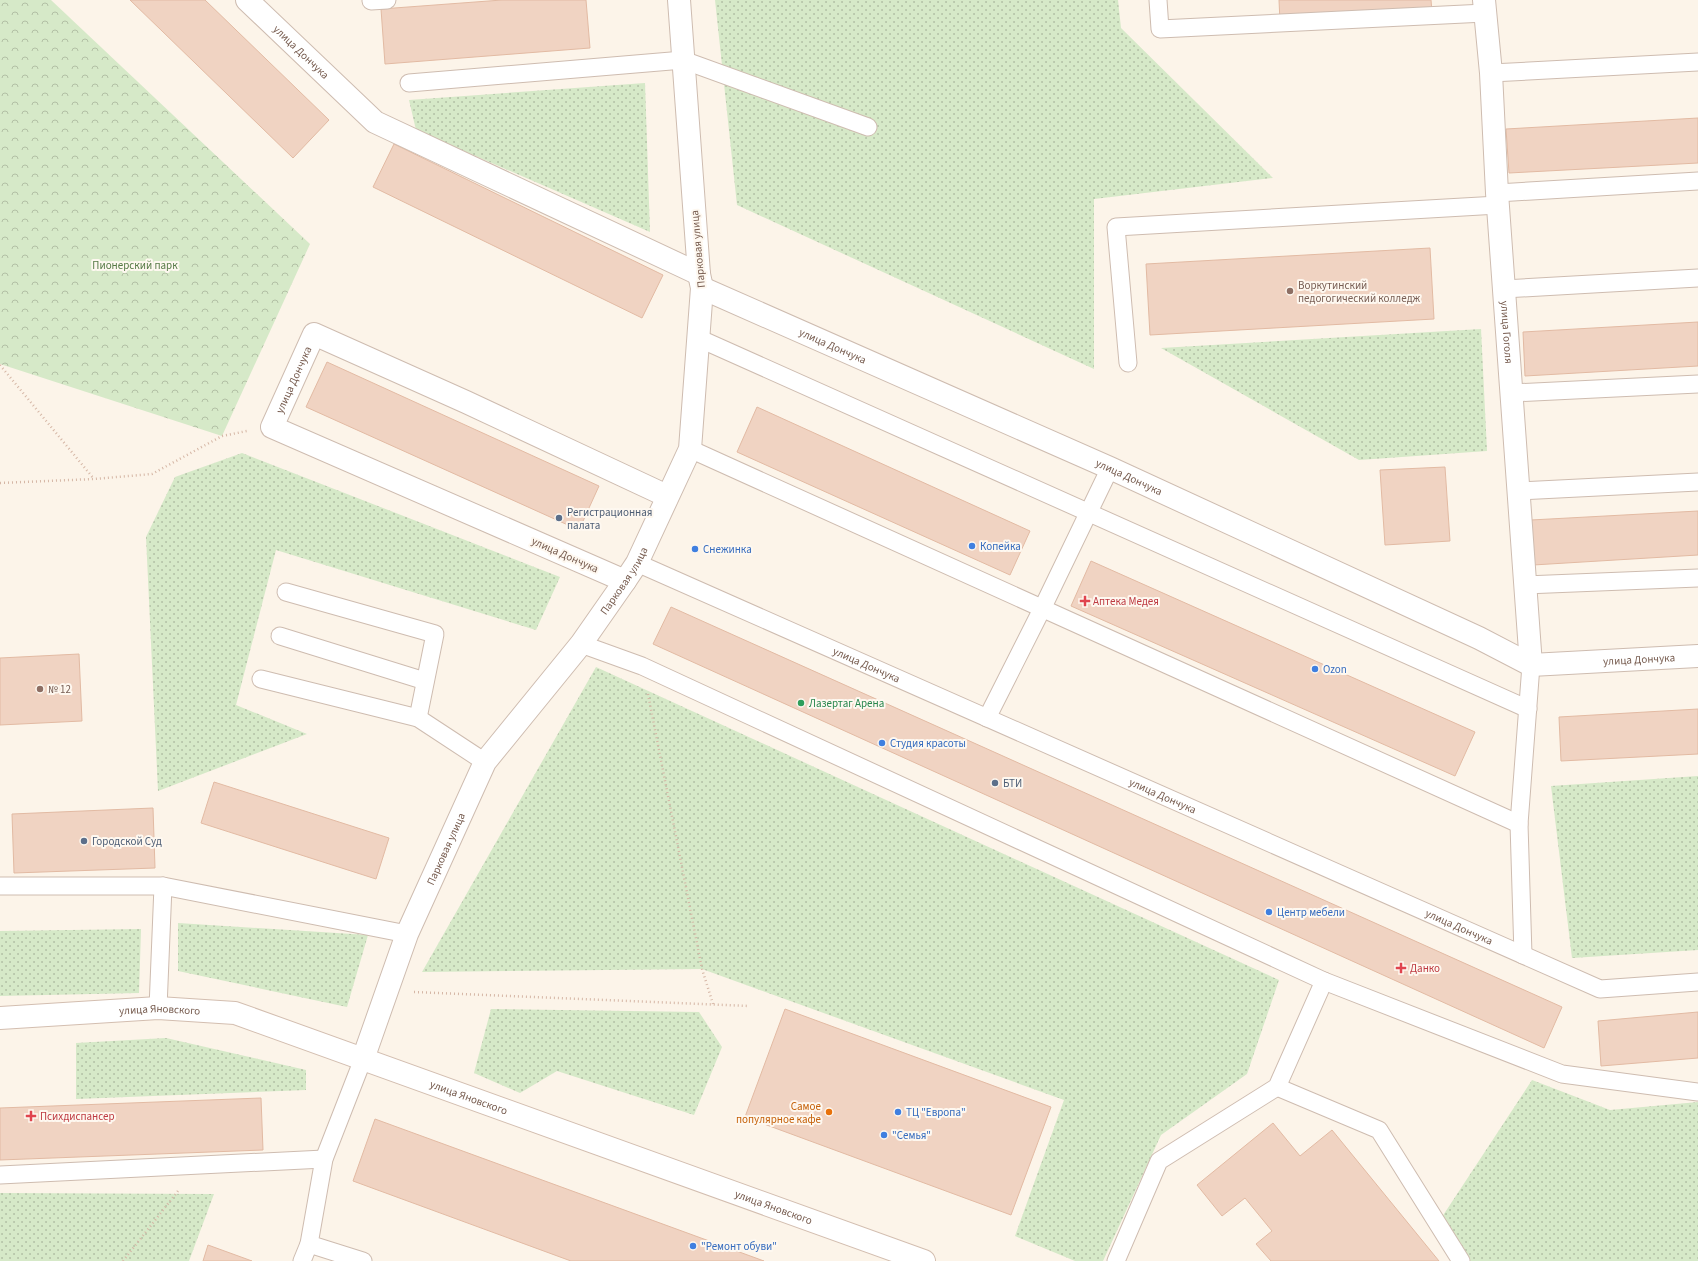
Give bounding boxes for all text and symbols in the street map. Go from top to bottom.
street label: улица Дончука [270,21,333,82]
street label: Парковая улица [687,210,709,288]
park label: Пионерский парк [92,258,178,273]
place label: Воркутинский педогогический колледж [1298,278,1421,306]
marker: Воркутинский педогогический колледж [1285,286,1295,296]
street label: улица Гоголя [1497,300,1517,364]
street label: улица Дончука [797,324,869,367]
street label: улица Дончука [272,344,315,416]
street label: улица Дончука [1093,455,1165,499]
place label: Регистрационная палата [567,505,653,533]
marker: Регистрационная палата [554,513,564,523]
street label: улица Дончука [529,534,601,576]
place label: Копейка [980,539,1021,554]
marker: Копейка [967,541,977,551]
place label: Снежинка [703,542,752,557]
street label: Парковая улица [596,544,651,617]
marker: Снежинка [690,544,700,554]
place label: Аптека Медея [1093,594,1159,609]
marker: Аптека Медея [1080,596,1090,606]
street label: улица Дончука [831,643,902,686]
street label: улица Дончука [1603,650,1675,669]
place label: Ozon [1323,662,1347,677]
marker: Ozon [1310,664,1320,674]
place label: № 12 [48,682,71,697]
marker: № 12 [35,684,45,694]
place label: Лазертаг Арена [809,696,884,711]
marker: Лазертаг Арена [796,698,806,708]
place label: Студия красоты [890,736,966,751]
marker: Студия красоты [877,738,887,748]
street label: улица Дончука [1127,774,1199,817]
place label: БТИ [1003,776,1022,791]
marker: БТИ [990,778,1000,788]
street label: Парковая улица [423,810,469,887]
place label: Городской Суд [92,834,162,849]
marker: Городской Суд [79,836,89,846]
place label: Центр мебели [1277,905,1345,920]
street label: улица Дончука [1423,905,1495,948]
marker: Центр мебели [1264,907,1274,917]
place label: Данко [1410,961,1440,976]
marker: Данко [1395,962,1407,974]
street label: улица Яновского [119,1000,201,1018]
street label: улица Яновского [428,1076,510,1118]
place label: Самое популярное кафе [736,1099,822,1127]
place label: ТЦ "Европа" [906,1105,966,1120]
marker: Самое популярное кафе [824,1107,834,1117]
marker: ТЦ "Европа" [893,1107,903,1117]
place label: Психдиспансер [40,1109,115,1124]
marker: Психдиспансер [25,1110,37,1122]
place label: "Семья" [892,1128,931,1143]
marker: "Семья" [879,1130,889,1140]
street label: улица Яновского [733,1186,815,1228]
place label: "Ремонт обуви" [701,1239,777,1254]
marker: "Ремонт обуви" [688,1241,698,1251]

